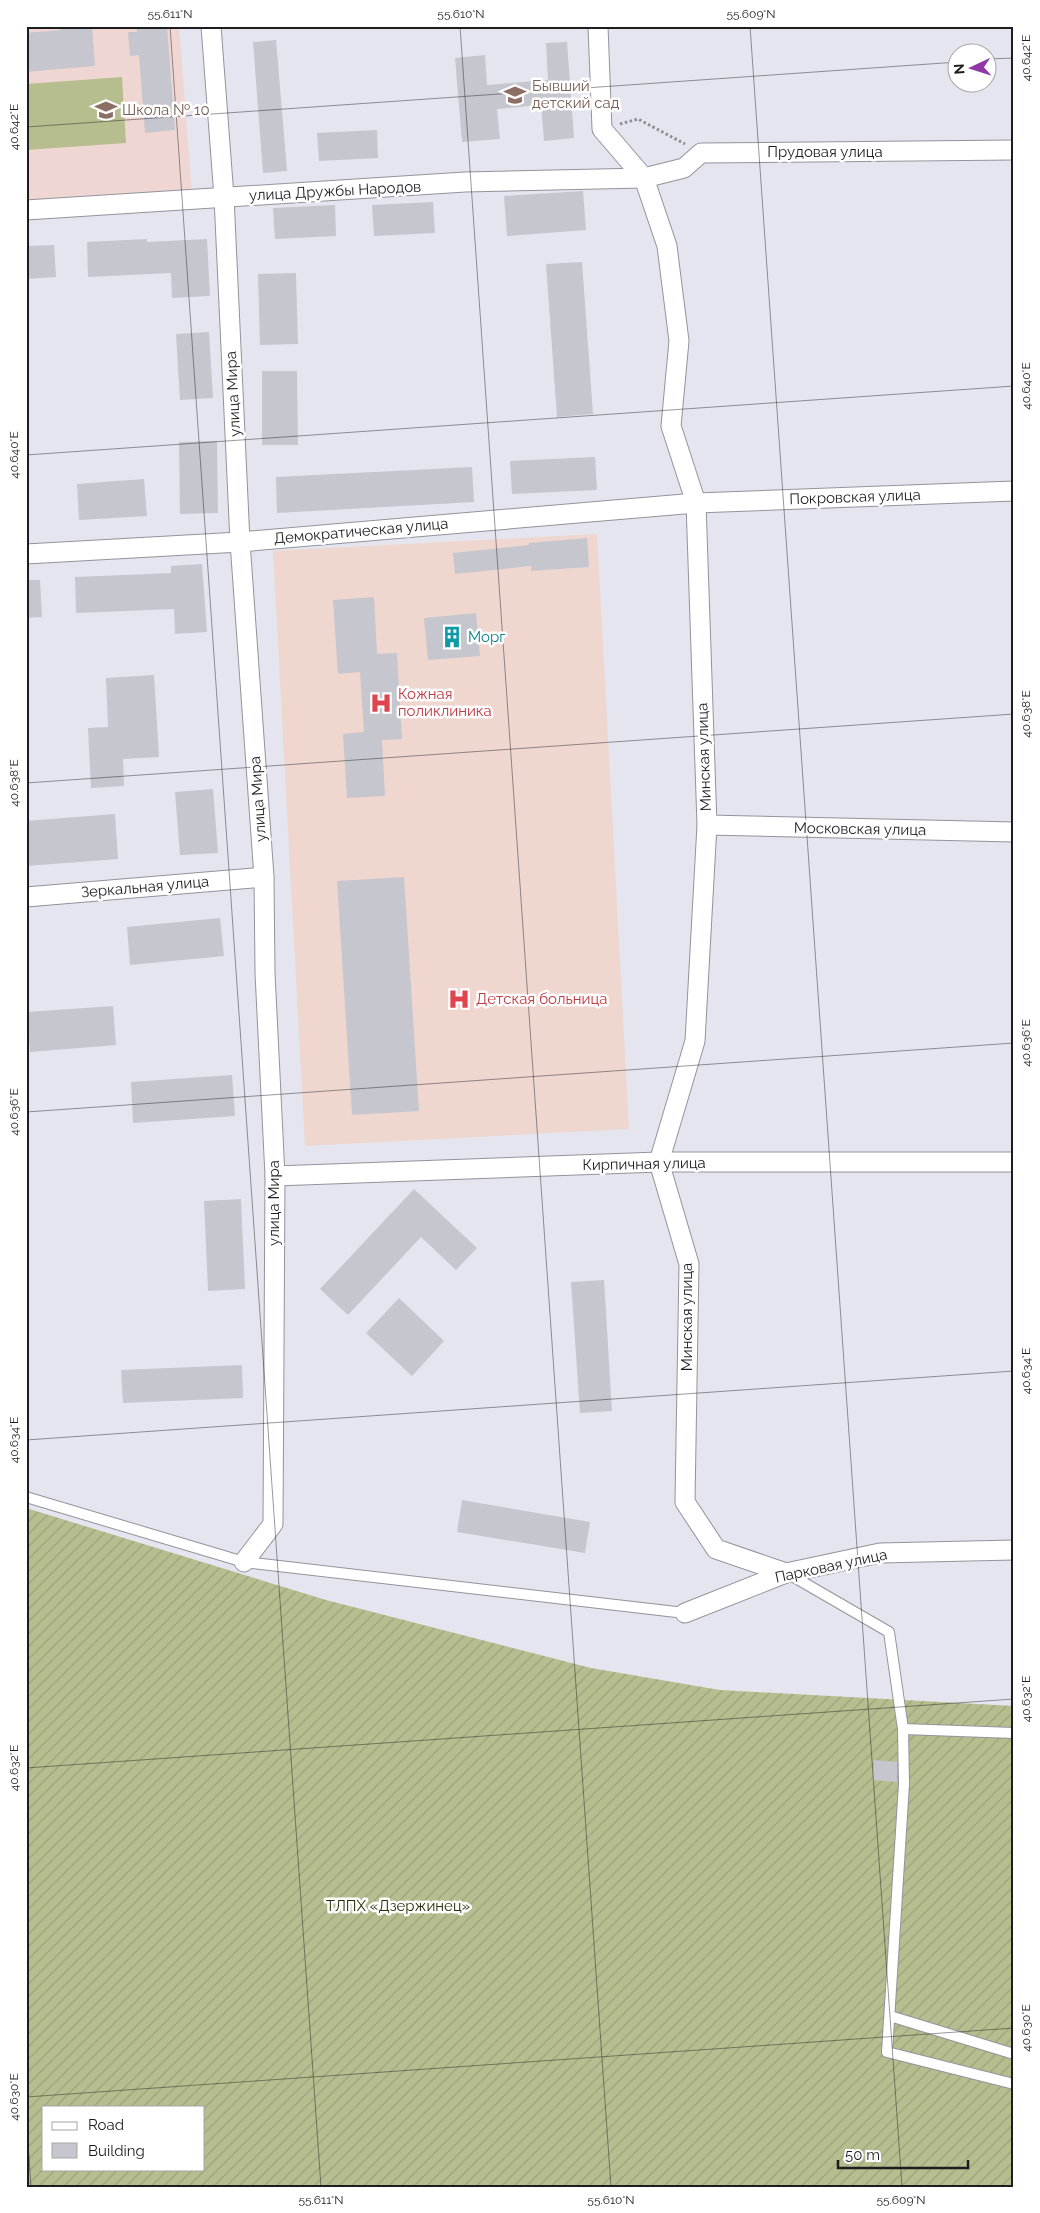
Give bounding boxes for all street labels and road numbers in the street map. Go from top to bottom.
street label: Прудовая улица [767,143,883,161]
street label: улица Дружбы Народов [248,177,422,205]
street label: улица Мира [222,351,244,437]
street label: Покровская улица [789,486,921,508]
street label: Демократическая улица [273,514,449,548]
street label: Минская улица [693,702,715,812]
street label: улица Мира [246,756,270,842]
street label: Московская улица [794,819,926,839]
street label: Зеркальная улица [80,872,210,902]
street label: Кирпичная улица [582,1154,706,1174]
street label: улица Мира [265,1160,283,1246]
street label: Минская улица [678,1263,696,1371]
street label: Парковая улица [773,1545,889,1587]

